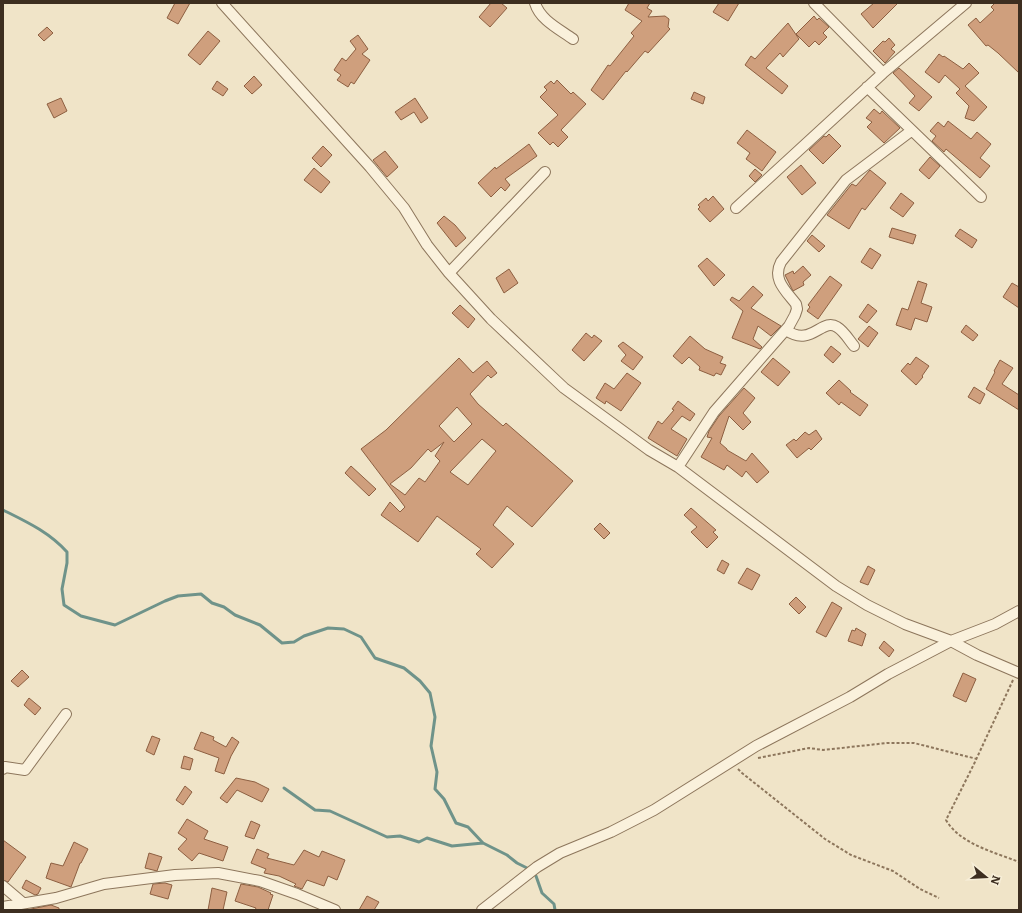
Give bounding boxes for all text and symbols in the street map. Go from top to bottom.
north arrow [966,857,1006,897]
text: N [987,874,1005,887]

